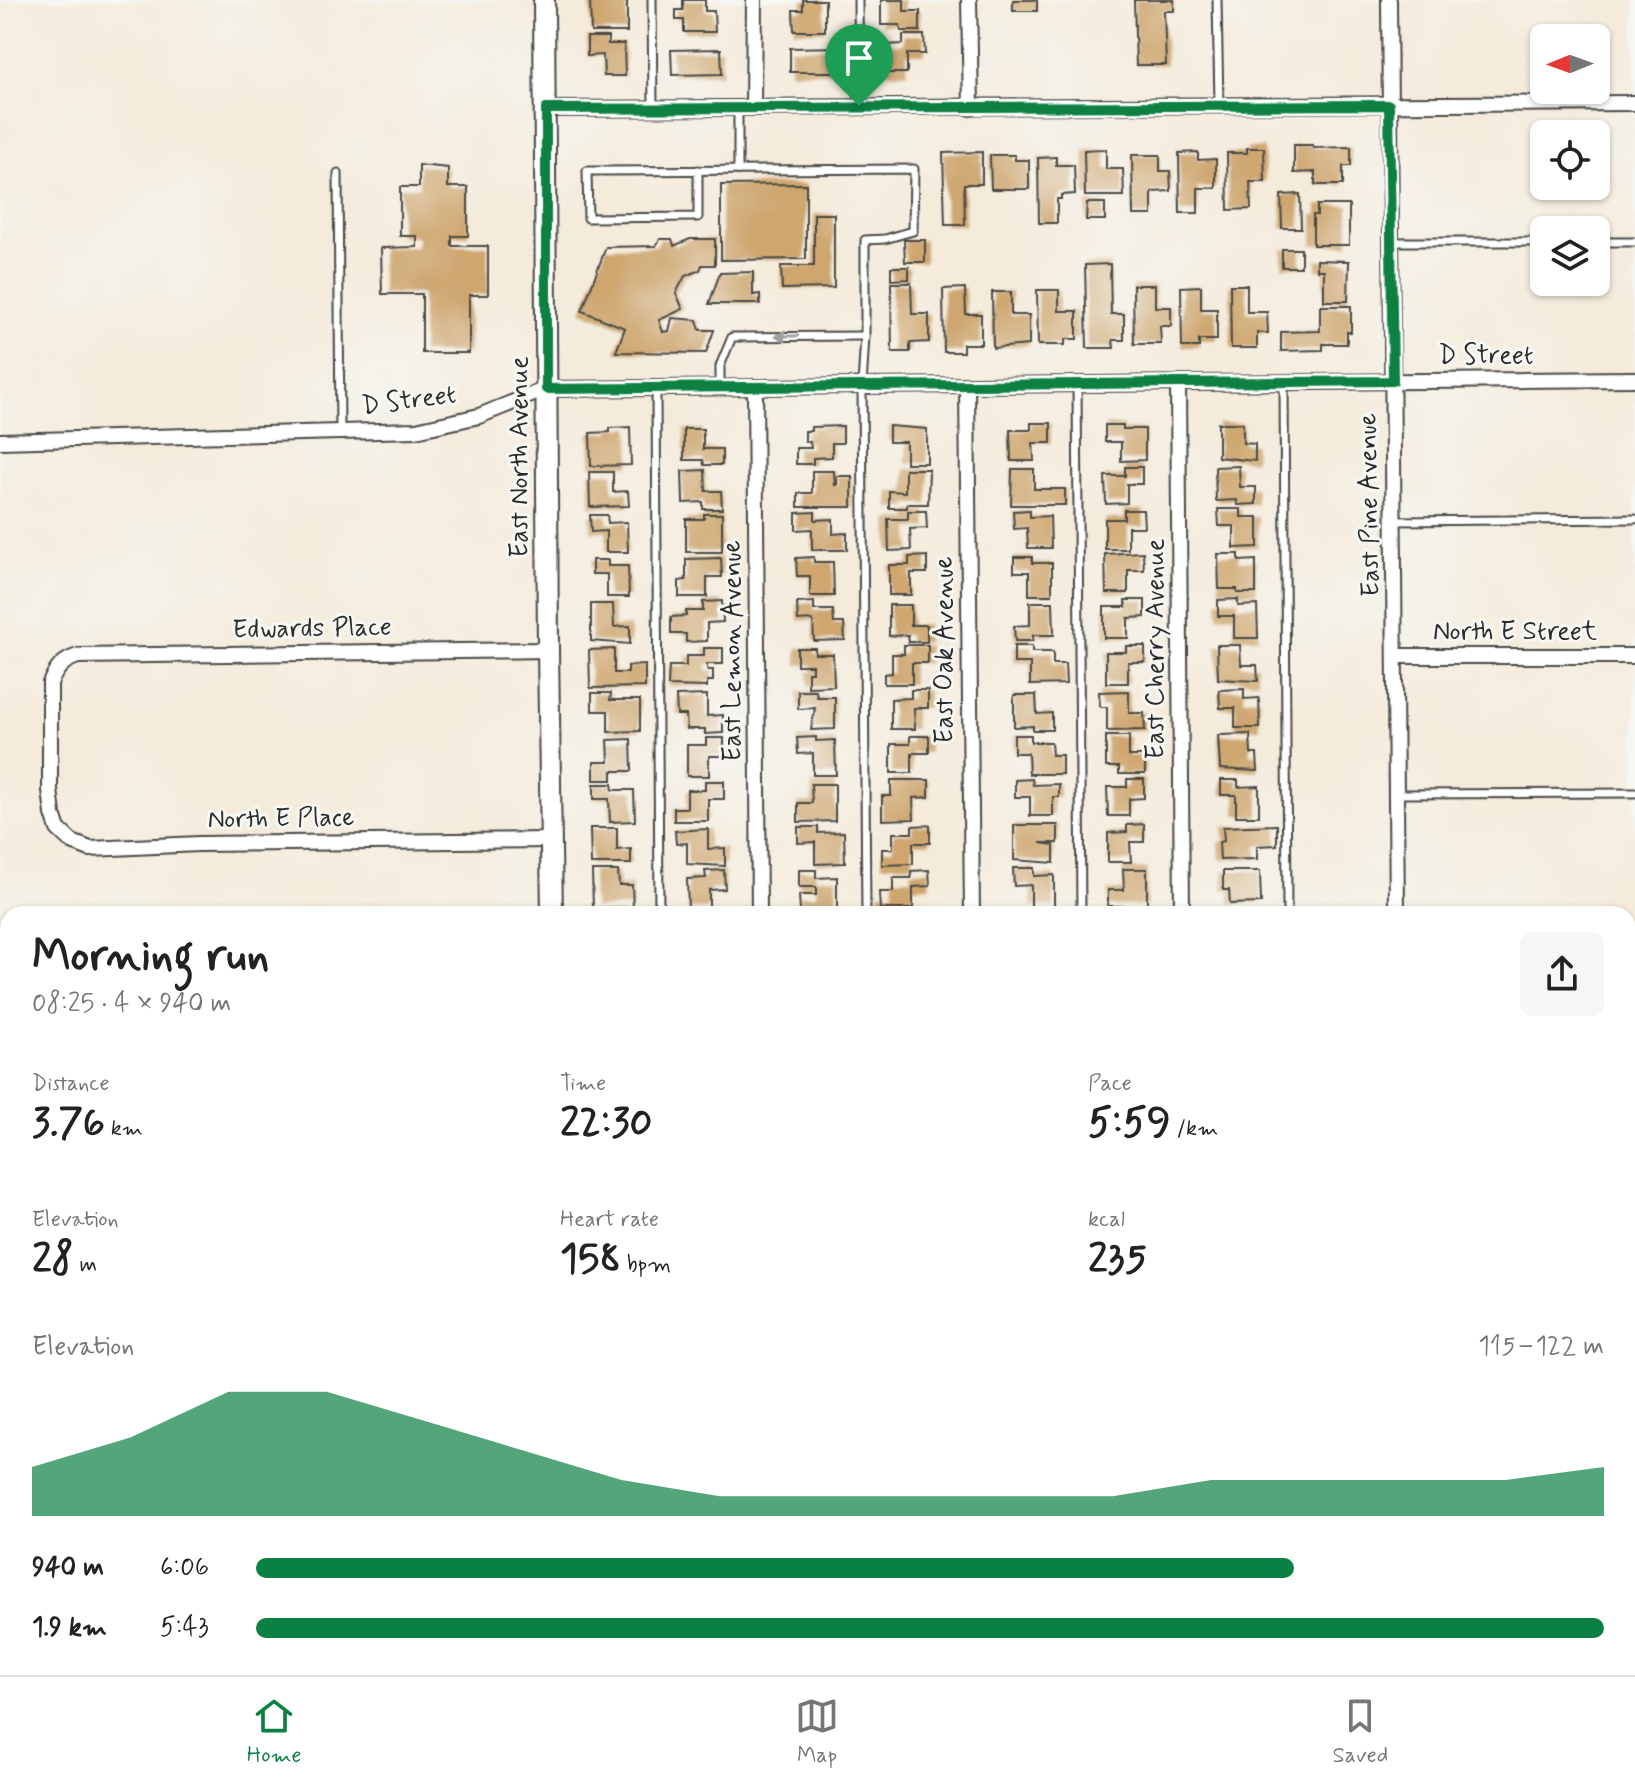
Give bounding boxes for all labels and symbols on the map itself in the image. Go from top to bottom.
pin [825,24,893,106]
north arrow [1530,24,1610,104]
one-way arrow [774,330,799,343]
street label: D Street [1439,339,1533,373]
street label: East North Avenue [503,356,537,558]
street label: D Street [360,378,458,424]
street label: East Pine Avenue [1351,413,1389,597]
street label: East Cherry Avenue [1139,538,1173,759]
street label: East Lemon Avenue [716,540,750,762]
street label: East Oak Avenue [928,556,962,744]
street label: Edwards Place [232,611,392,647]
street label: North E Street [1433,615,1597,649]
street label: North E Place [207,801,355,837]

